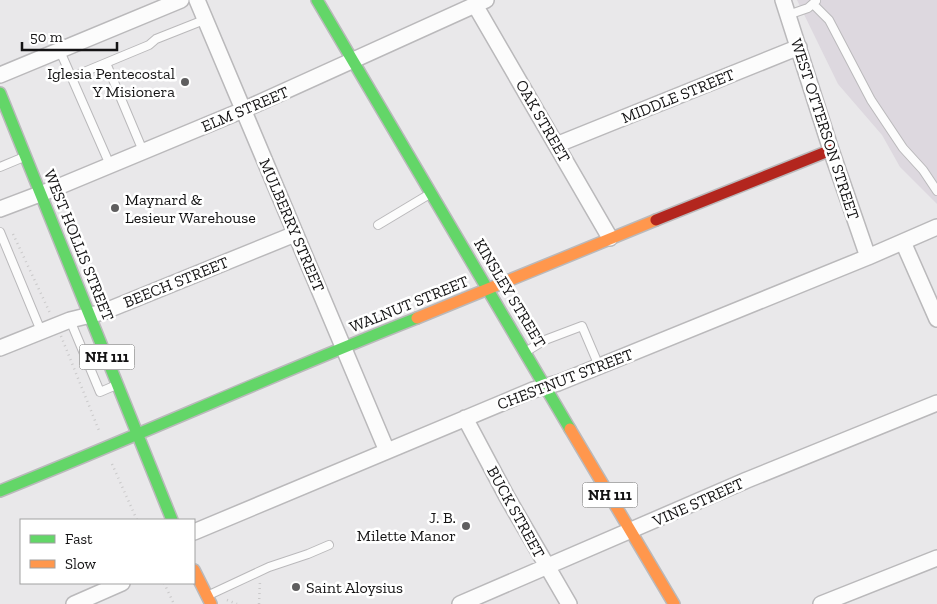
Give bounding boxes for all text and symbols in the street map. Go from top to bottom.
scale bar [22,20,118,52]
text: 50 m [30,28,63,46]
street label: WEST OTTERSON STREET [787,36,863,222]
place label: Iglesia Pentecostal Y Misionera [47,64,175,101]
street label: MIDDLE STREET [619,65,737,127]
marker: Iglesia Pentecostal Y Misionera [179,76,191,88]
street label: OAK STREET [512,76,574,166]
street label: ELM STREET [199,82,292,136]
street label: MULBERRY STREET [255,156,329,294]
street label: WEST HOLLIS STREET [40,167,118,323]
place label: Maynard & Lesieur Warehouse [125,190,256,227]
marker: Maynard & Lesieur Warehouse [109,202,121,214]
street label: KINSLEY STREET [470,235,550,351]
street label: BEECH STREET [121,252,231,312]
street label: WALNUT STREET [347,271,471,337]
road number: NH 111 [80,344,134,370]
street label: CHESTNUT STREET [494,344,636,414]
street label: BUCK STREET [483,463,549,561]
street label: VINE STREET [649,473,746,531]
road number: NH 111 [582,482,638,508]
place label: J. B. Milette Manor [357,508,456,545]
legend [20,519,195,584]
marker: J. B. Milette Manor [460,520,472,532]
text: Fast [65,530,93,548]
text: Slow [65,555,97,573]
place label: Saint Aloysius [306,578,403,597]
marker: Saint Aloysius [290,581,302,593]

